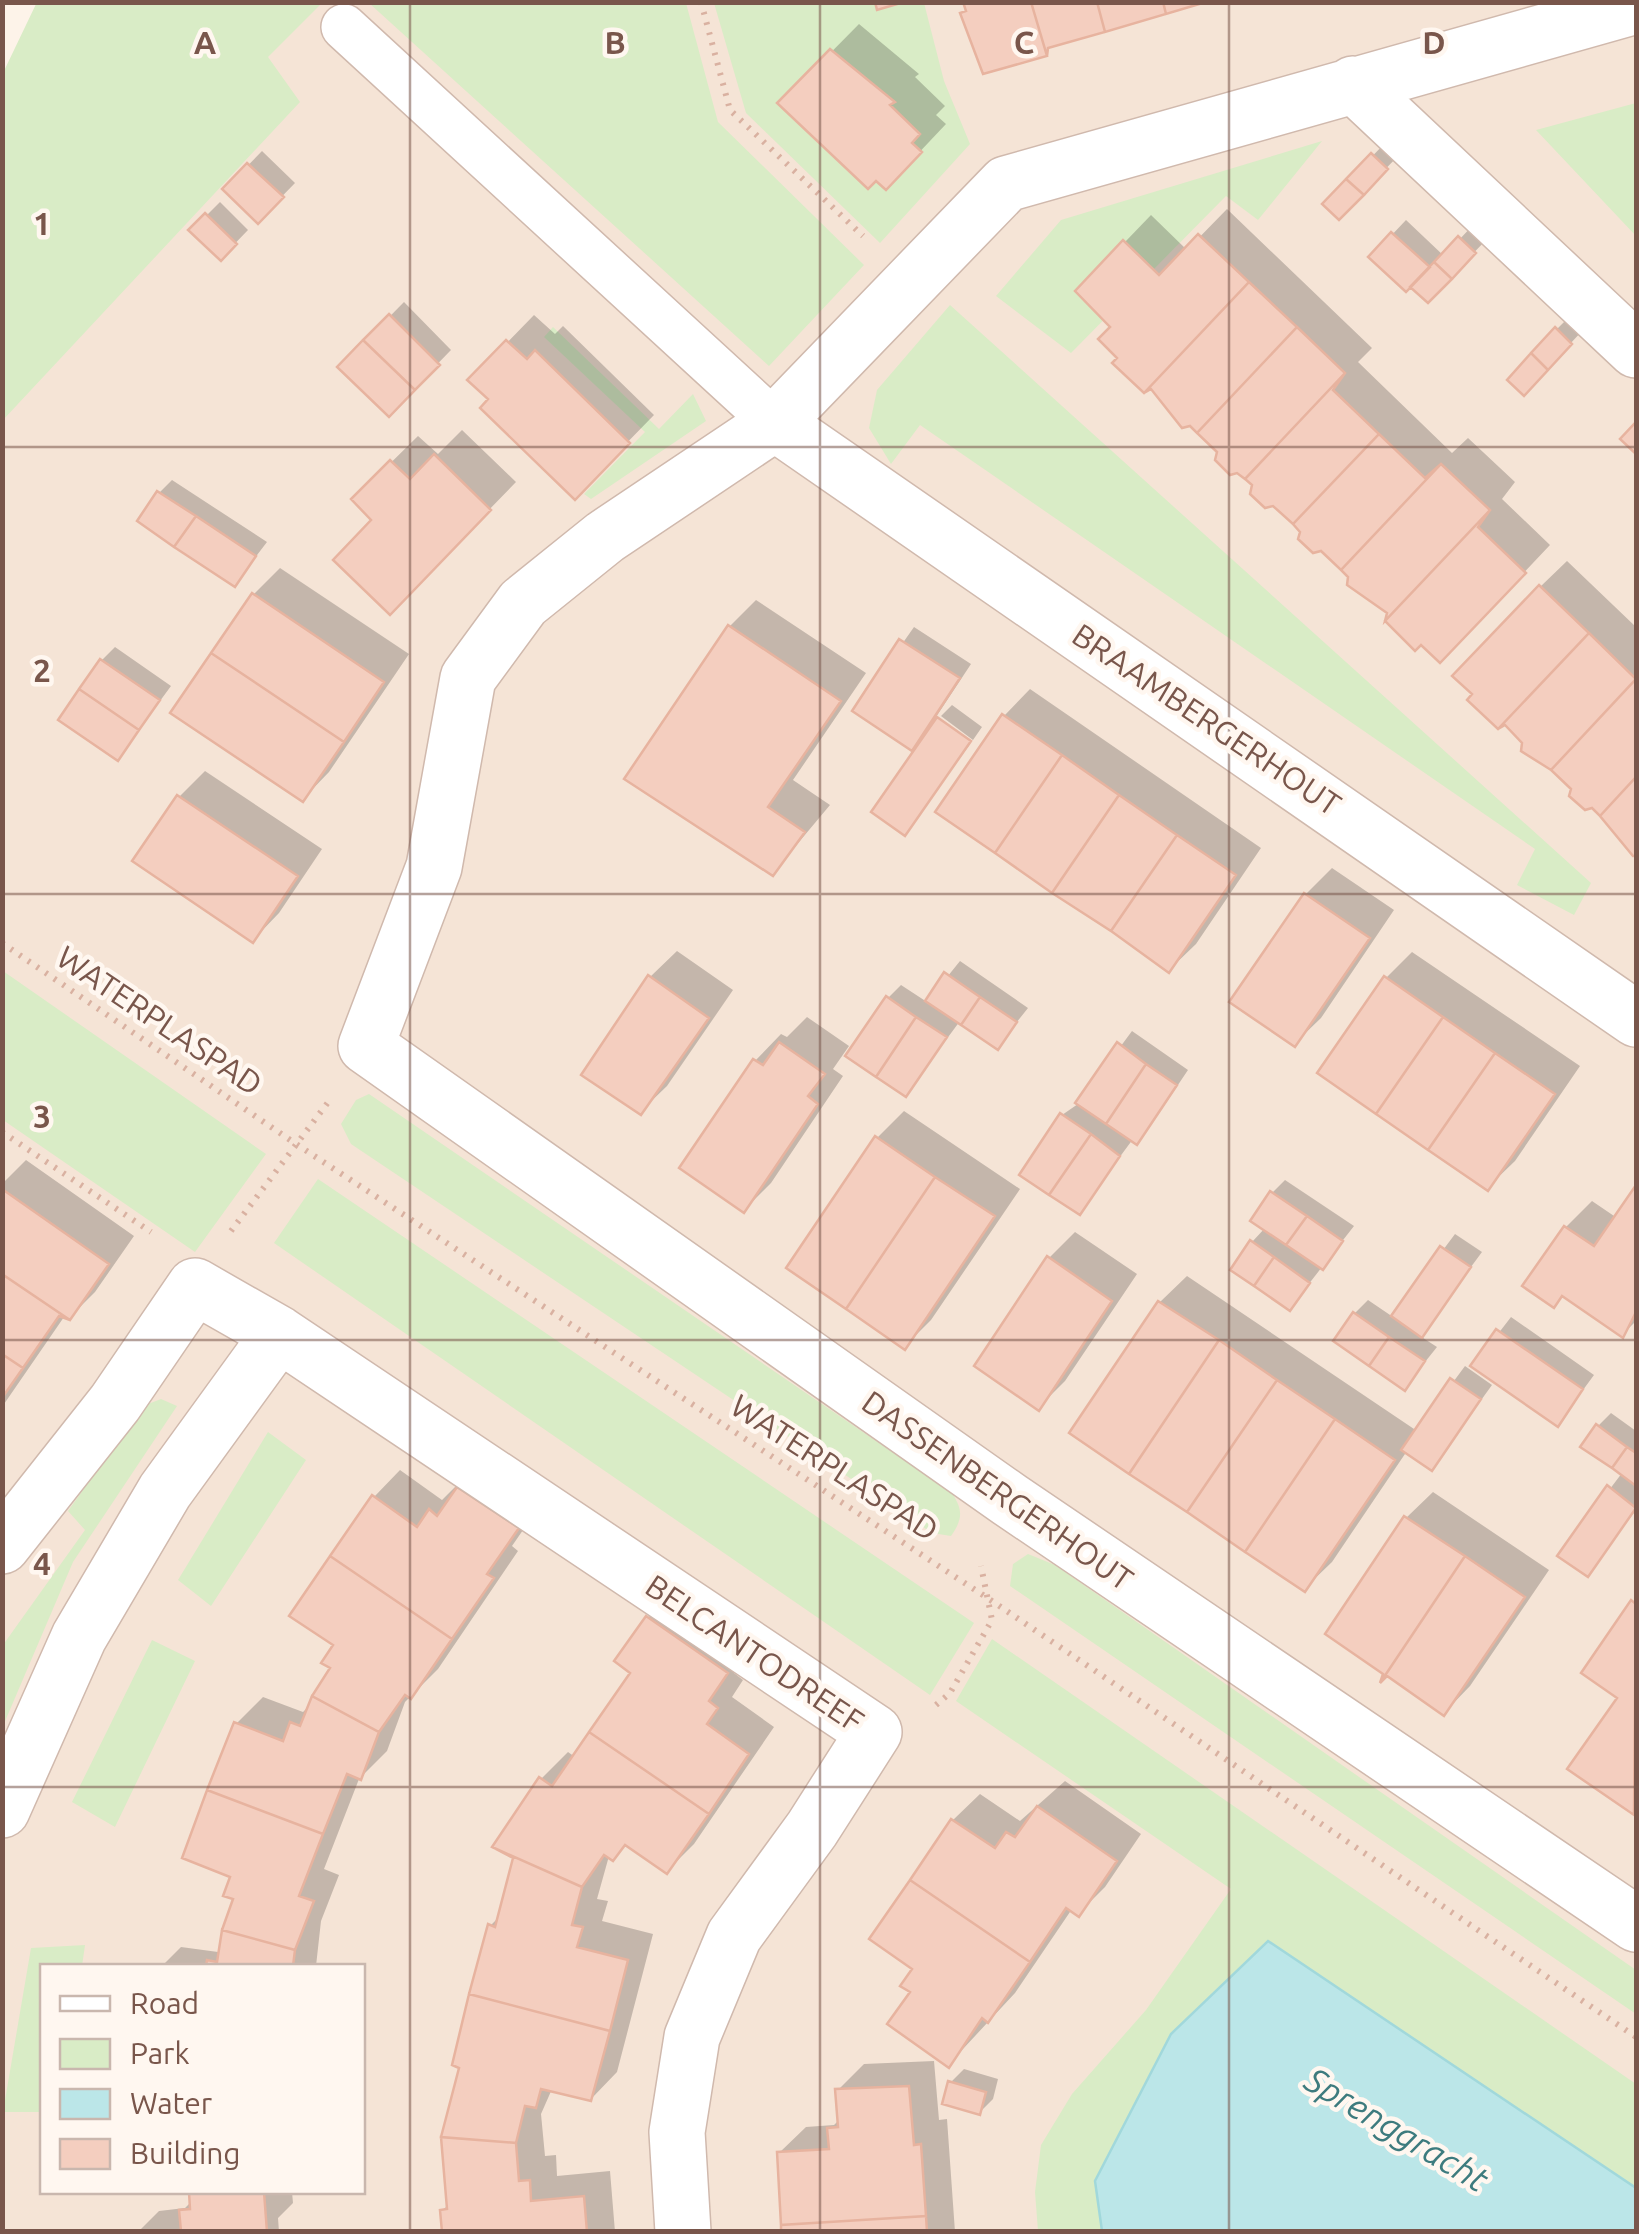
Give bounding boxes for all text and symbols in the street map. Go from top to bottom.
text: A [194,24,217,60]
text: B [604,24,626,60]
text: C [1014,24,1034,60]
text: D [1422,24,1446,60]
text: 1 [33,205,51,241]
street label: BRAAMBERGERHOUT [1066,616,1348,822]
text: 2 [33,652,51,688]
street label: WATERPLASPAD [51,938,269,1102]
text: 3 [33,1098,51,1134]
street label: DASSENBERGERHOUT [856,1383,1140,1597]
street label: WATERPLASPAD [725,1387,945,1547]
text: 4 [33,1545,51,1581]
street label: BELCANTODREEF [639,1567,871,1739]
legend [40,1964,365,2194]
text: Road [130,1986,199,2020]
text: Park [130,2036,190,2070]
water label: Sprenggracht [1297,2058,1496,2199]
text: Water [130,2086,213,2120]
text: Building [130,2136,241,2170]

